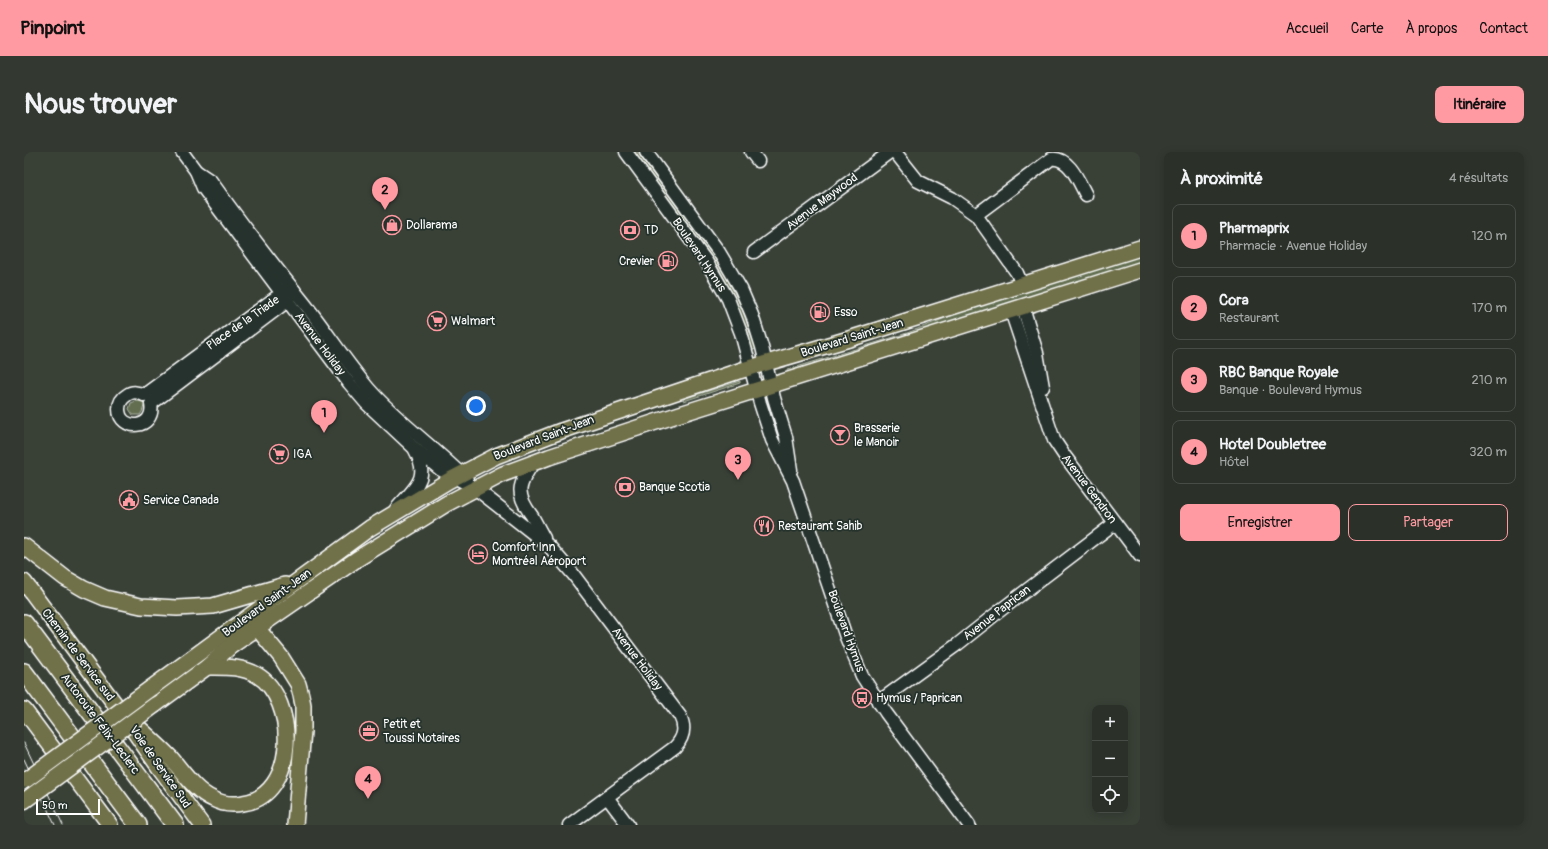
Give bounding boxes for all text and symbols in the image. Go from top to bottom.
text: Pinpoint [20,16,85,40]
text: Accueil [1286,20,1329,37]
text: Carte [1351,20,1383,37]
text: À propos [1405,20,1457,37]
text: Contact [1479,20,1528,37]
button: Itinéraire [1435,86,1524,123]
text: Nous trouver [24,87,177,122]
text: À proximité [1180,168,1263,189]
street label: Avenue Maywood [783,170,861,234]
text: 4 résultats [1449,170,1508,186]
pin: 2 [372,177,398,210]
shop icon: Dollarama [381,214,403,236]
street label: Boulevard Hymus [669,215,730,295]
place label: Dollarama [406,218,458,233]
bank icon: TD [619,219,641,241]
text: Pharmaprix [1219,219,1290,238]
place label: TD [644,223,659,238]
text: 1 [1191,228,1197,244]
text: 120 m [1471,228,1507,244]
text: Pharmacie · Avenue Holiday [1219,238,1367,254]
fuel station icon: Crevier [657,250,679,272]
place label: Crevier [619,254,655,269]
text: Cora [1219,291,1249,310]
street label: Place de la Triade [204,292,282,354]
text: 2 [1190,300,1198,316]
text: 170 m [1472,300,1507,316]
fuel station icon: Esso [809,301,831,323]
place label: Esso [834,305,858,320]
street label: Avenue Holiday [291,309,349,379]
supermarket icon: Walmart [426,310,448,332]
text: Restaurant [1219,310,1279,326]
place label: Walmart [451,314,495,329]
street label: Boulevard Saint-Jean [799,315,905,361]
text: RBC Banque Royale [1219,363,1339,382]
text: 3 [1190,372,1198,388]
text: 210 m [1471,372,1507,388]
text: Banque · Boulevard Hymus [1219,382,1362,398]
your location [466,396,486,416]
pin: 1 [311,400,337,433]
street label: Boulevard Saint-Jean [492,412,597,464]
place label: Brasserie le Manoir [854,421,900,450]
bar icon: Brasserie le Manoir [829,424,851,446]
text: Hotel Doubletree [1219,435,1326,454]
supermarket icon: IGA [268,443,290,465]
text: 4 [1190,444,1198,460]
text: 320 m [1469,444,1507,460]
place label: IGA [293,447,312,462]
pin: 3 [725,447,751,480]
street label: Avenue Gendron [1058,451,1120,527]
text: Hôtel [1219,454,1249,470]
bank icon: Banque Scotia [614,476,636,498]
place label: Banque Scotia [639,480,710,495]
public building icon: Service Canada [118,489,140,511]
place label: Service Canada [143,493,219,508]
button: Enregistrer [1180,504,1340,541]
button: Partager [1348,504,1508,541]
restaurant icon: Restaurant Sahib [753,515,775,537]
place label: Restaurant Sahib [778,519,863,534]
place label: Comfort Inn Montréal Aéroport [492,540,586,569]
hotel icon: Comfort Inn Montréal Aéroport [467,543,489,565]
street label: Boulevard Saint-Jean [220,566,315,640]
street label: Avenue Paprican [960,582,1034,644]
street label: Boulevard Hymus [824,588,868,675]
street label: Chemin de Service sud [38,606,118,704]
street label: Avenue Holiday [608,624,666,694]
street label: Autoroute Félix-Leclerc [57,671,143,777]
bus stop icon: Hymus / Paprican [851,687,873,709]
place label: Hymus / Paprican [876,691,962,706]
map controls [1092,705,1128,813]
button: + [1092,705,1128,741]
place label: Petit et Toussi Notaires [383,717,460,746]
office icon: Petit et Toussi Notaires [358,720,380,742]
street label: Voie de Service Sud [126,723,194,811]
button: − [1092,741,1128,777]
pin: 4 [355,766,381,799]
button: locate [1092,777,1128,813]
scale bar [36,797,100,816]
text: 50 m [42,799,68,812]

